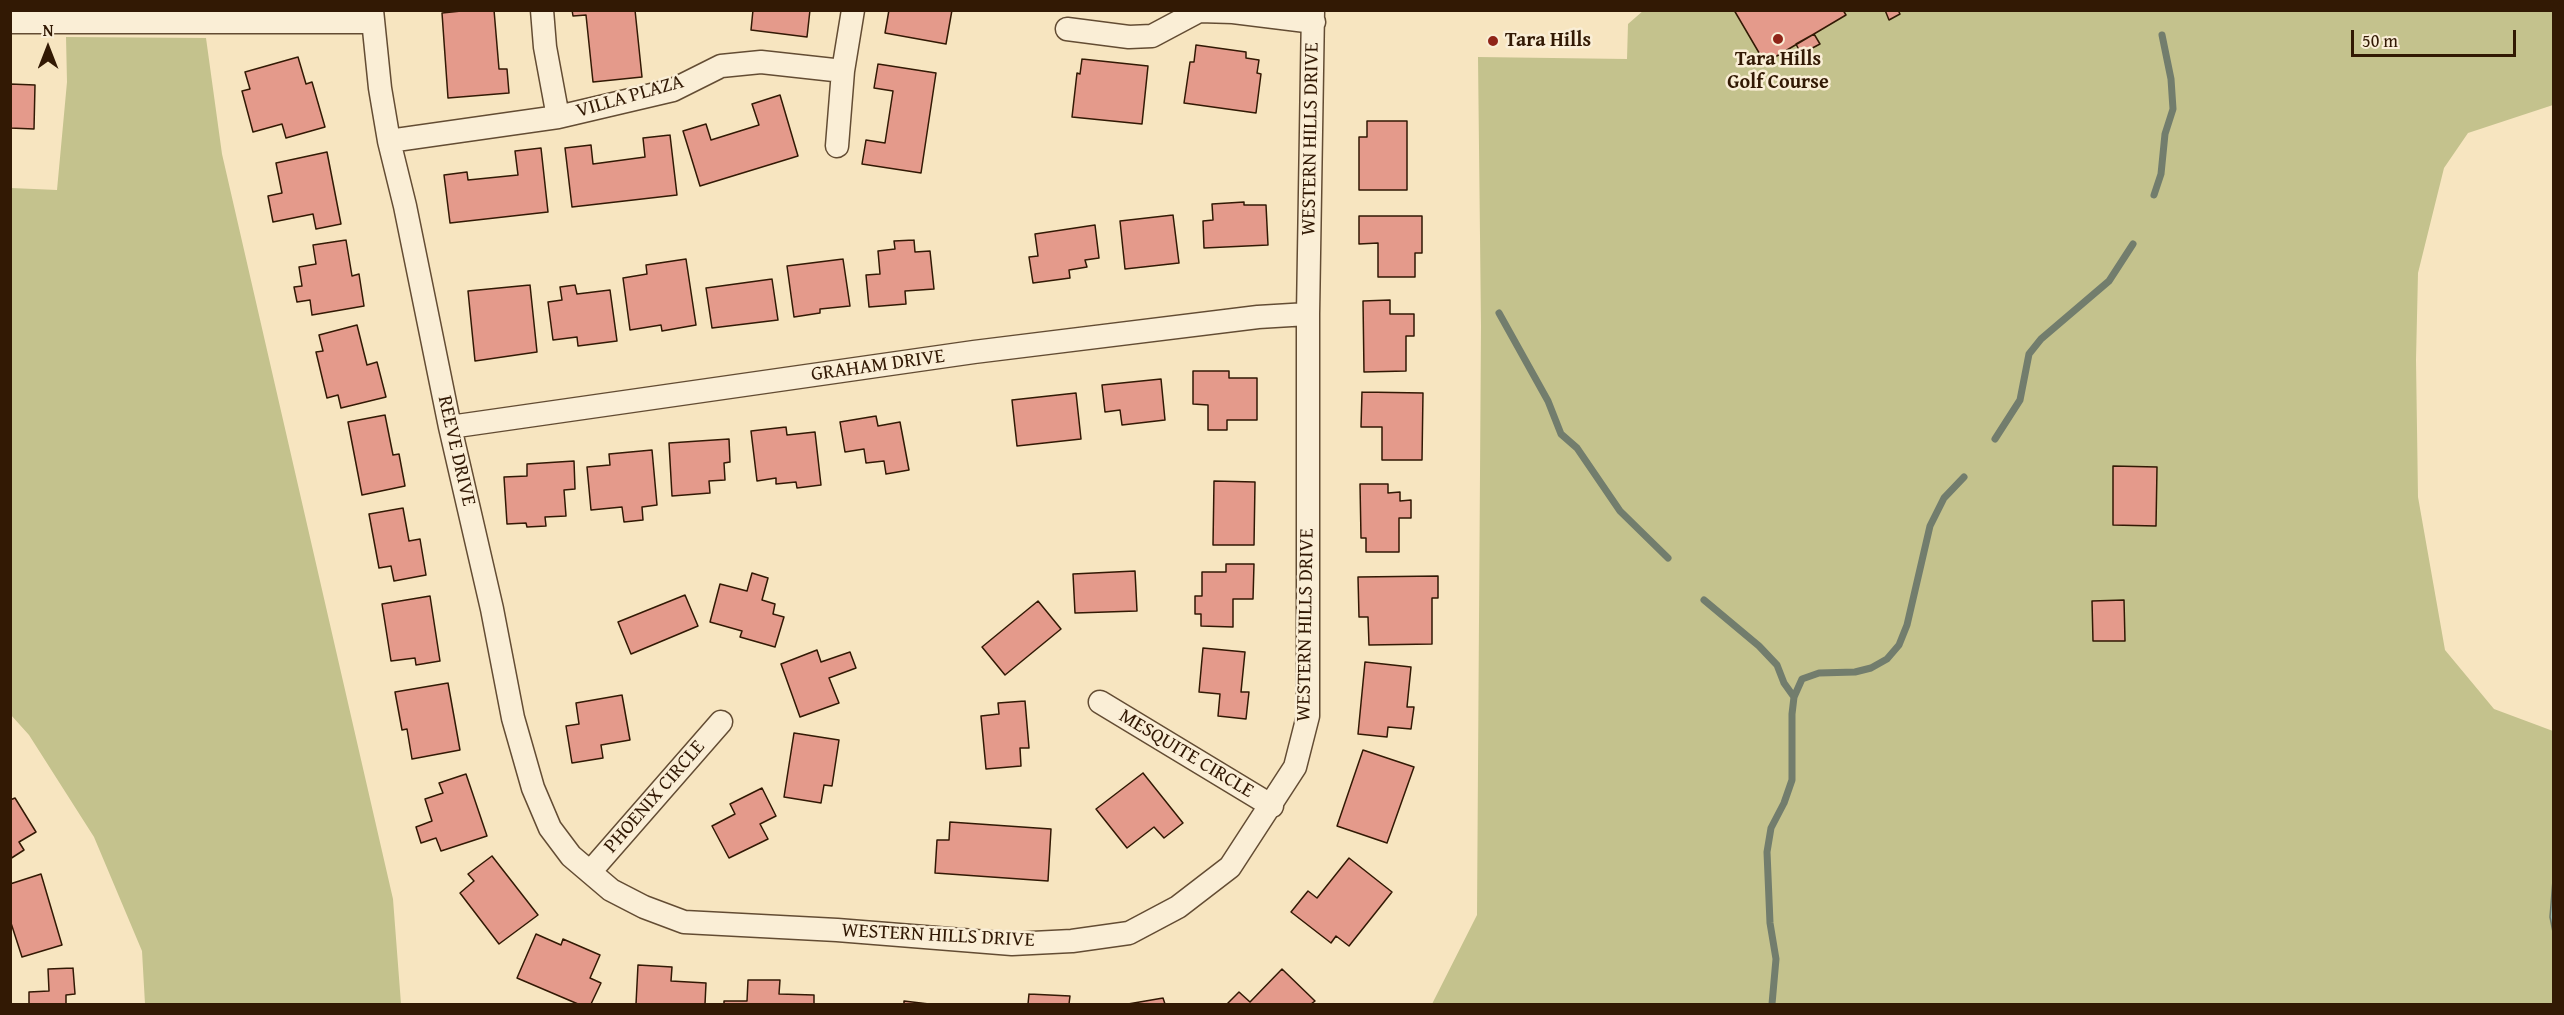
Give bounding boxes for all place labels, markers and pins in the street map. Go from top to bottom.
place label: Tara Hills [1505,29,1591,53]
marker: Tara Hills Golf Course [1771,32,1785,46]
marker: Tara Hills [1486,34,1500,48]
place label: Tara Hills Golf Course [1727,48,1829,95]

